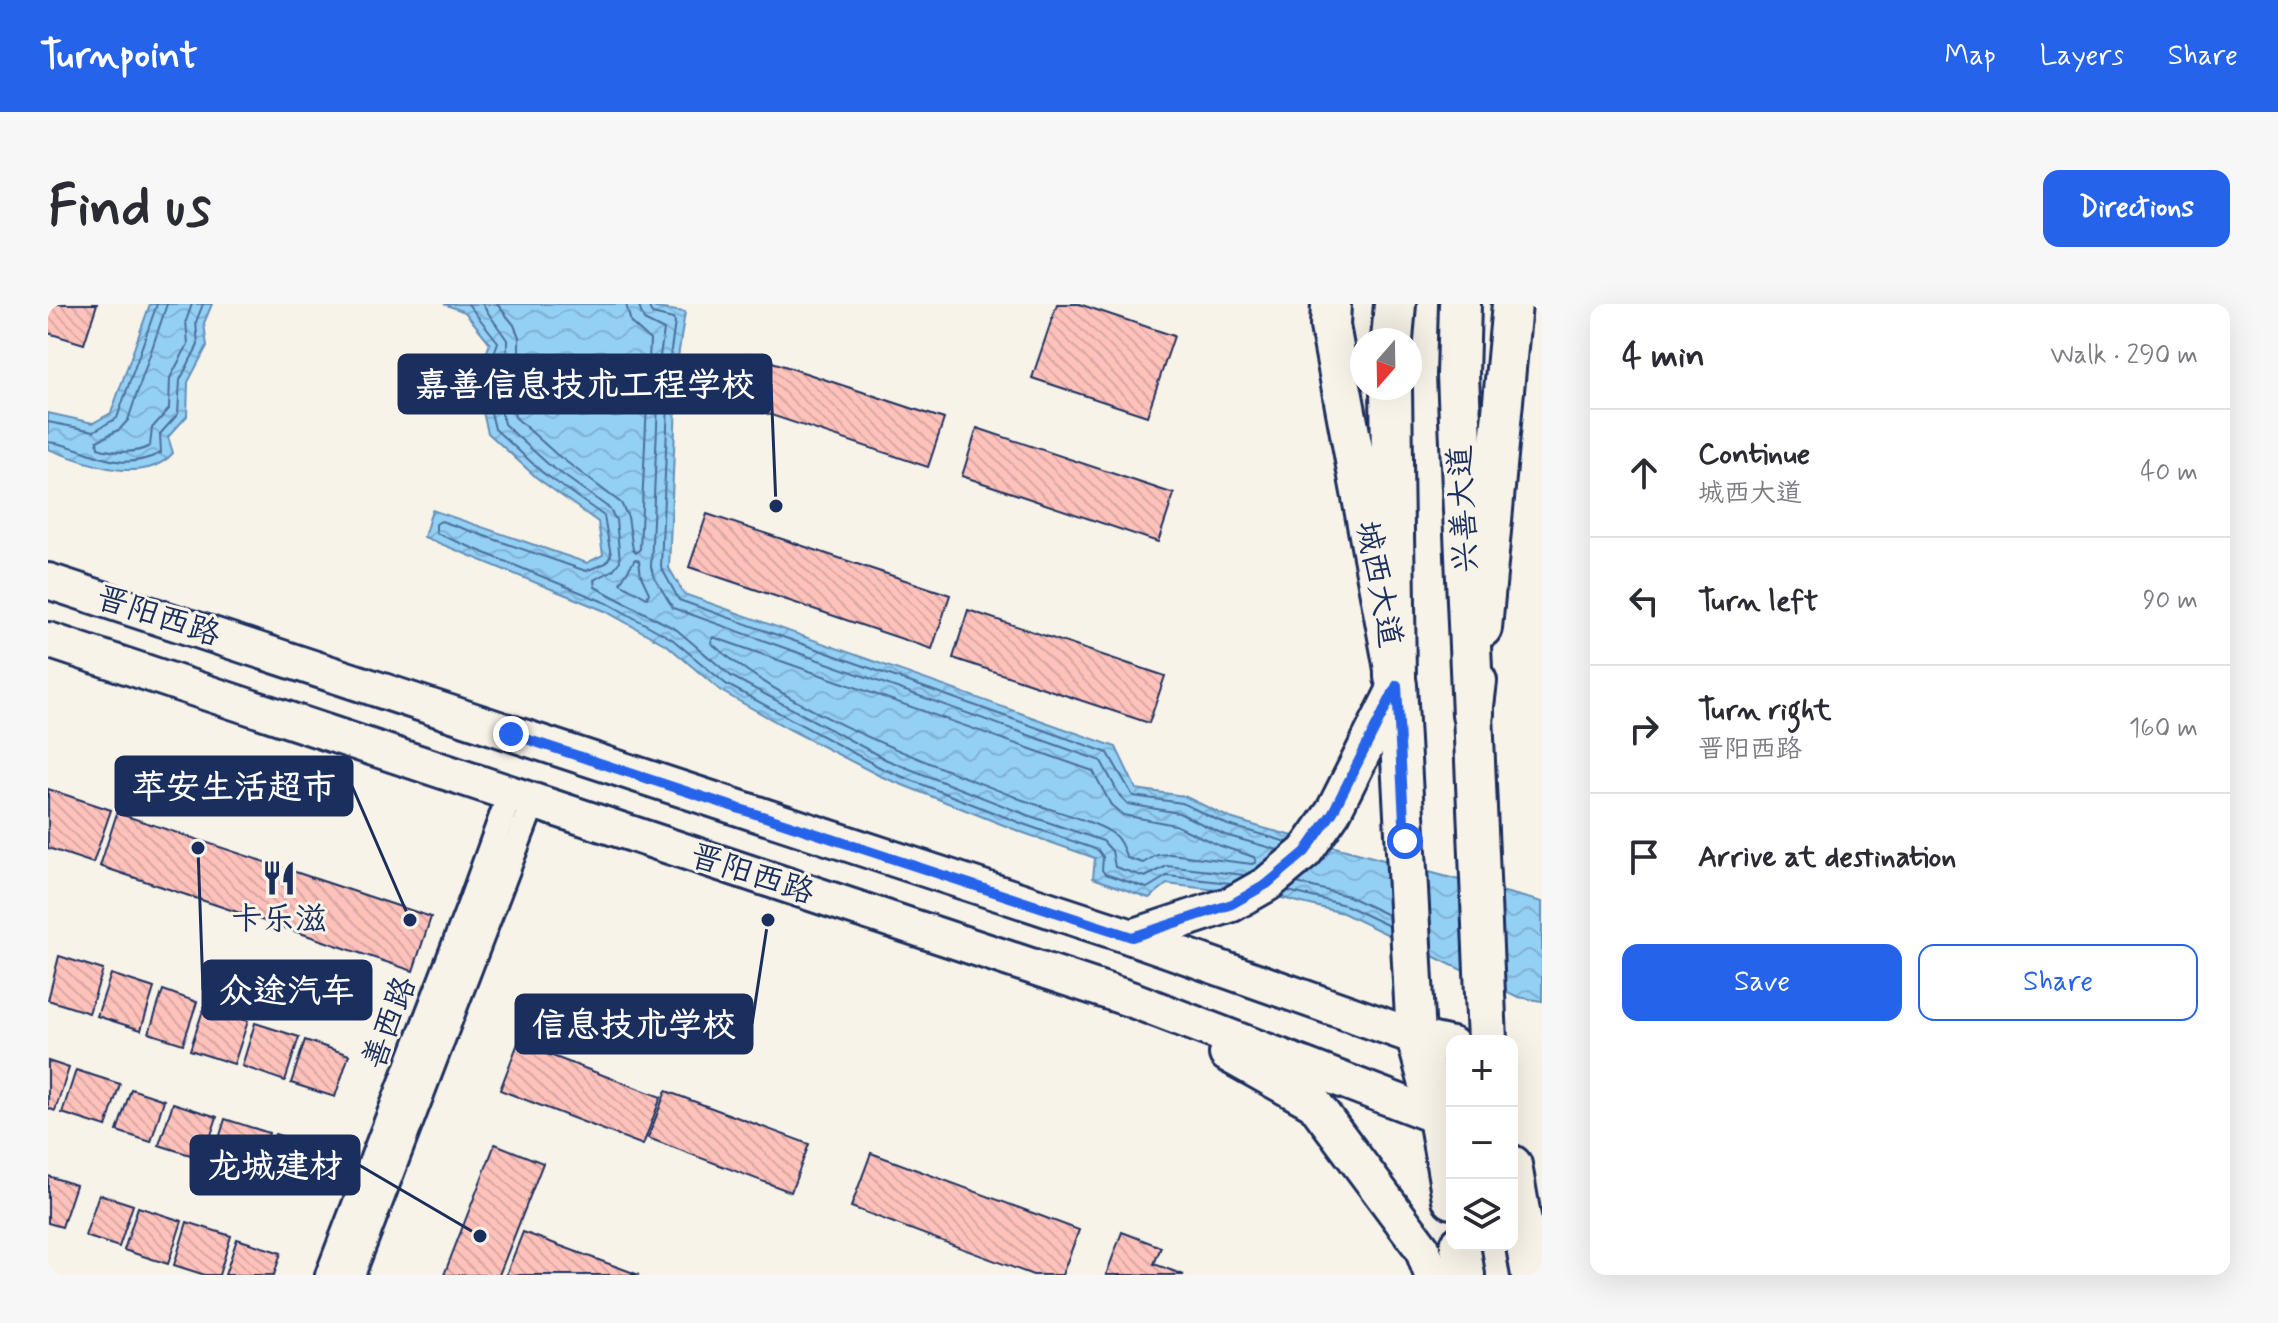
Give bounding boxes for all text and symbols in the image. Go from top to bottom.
text: Turnpoint [40,32,198,81]
text: Map [1945,38,1996,75]
text: Layers [2040,38,2124,75]
text: Share [2168,38,2238,75]
button: Directions [2043,170,2230,247]
text: Find us [48,172,211,245]
north arrow [1350,328,1422,400]
text: 4 min [1622,334,1705,379]
text: Walk · 290 m [2050,339,2198,373]
callout: 嘉善信息技术工程学校 [399,355,771,413]
text: 嘉善信息技术工程学校 [415,364,755,409]
text: Continue [1698,435,1810,474]
street label: 兴善大道 [1440,444,1488,574]
icon: ahead [1622,451,1666,495]
text: 40 m [2140,456,2198,490]
text: 城西大道 [1698,477,1802,511]
street label: 城西大道 [1345,517,1411,651]
street label: 晋阳西路 [91,577,225,657]
icon: left [1622,579,1666,623]
text: Turn left [1698,582,1818,621]
text: 90 m [2143,584,2198,618]
text: Turn right [1698,691,1831,730]
icon: right [1622,707,1666,751]
text: 160 m [2129,712,2198,746]
route end [493,716,529,752]
text: 晋阳西路 [1698,733,1802,767]
callout: 苹安生活超市 [116,757,352,815]
text: 苹安生活超市 [132,766,336,811]
route start [1387,823,1423,859]
street label: 晋阳西路 [685,835,819,915]
icon: arrive [1622,835,1666,879]
text: Arrive at destination [1698,838,1956,877]
restaurant icon: 卡乐滋 [260,859,298,897]
place label: 卡乐滋 [231,899,327,941]
button: Save [1622,944,1902,1021]
button: Share [1918,944,2198,1021]
callout: 众途汽车 [203,961,371,1019]
text: 众途汽车 [219,970,355,1015]
street label: 善西路 [353,971,427,1075]
callout: 信息技术学校 [516,995,752,1053]
text: 信息技术学校 [532,1004,736,1049]
map controls [1446,1035,1518,1251]
button: + [1446,1035,1518,1107]
button: − [1446,1107,1518,1179]
callout: 龙城建材 [191,1136,359,1194]
text: 龙城建材 [207,1145,343,1190]
button: layers [1446,1179,1518,1251]

